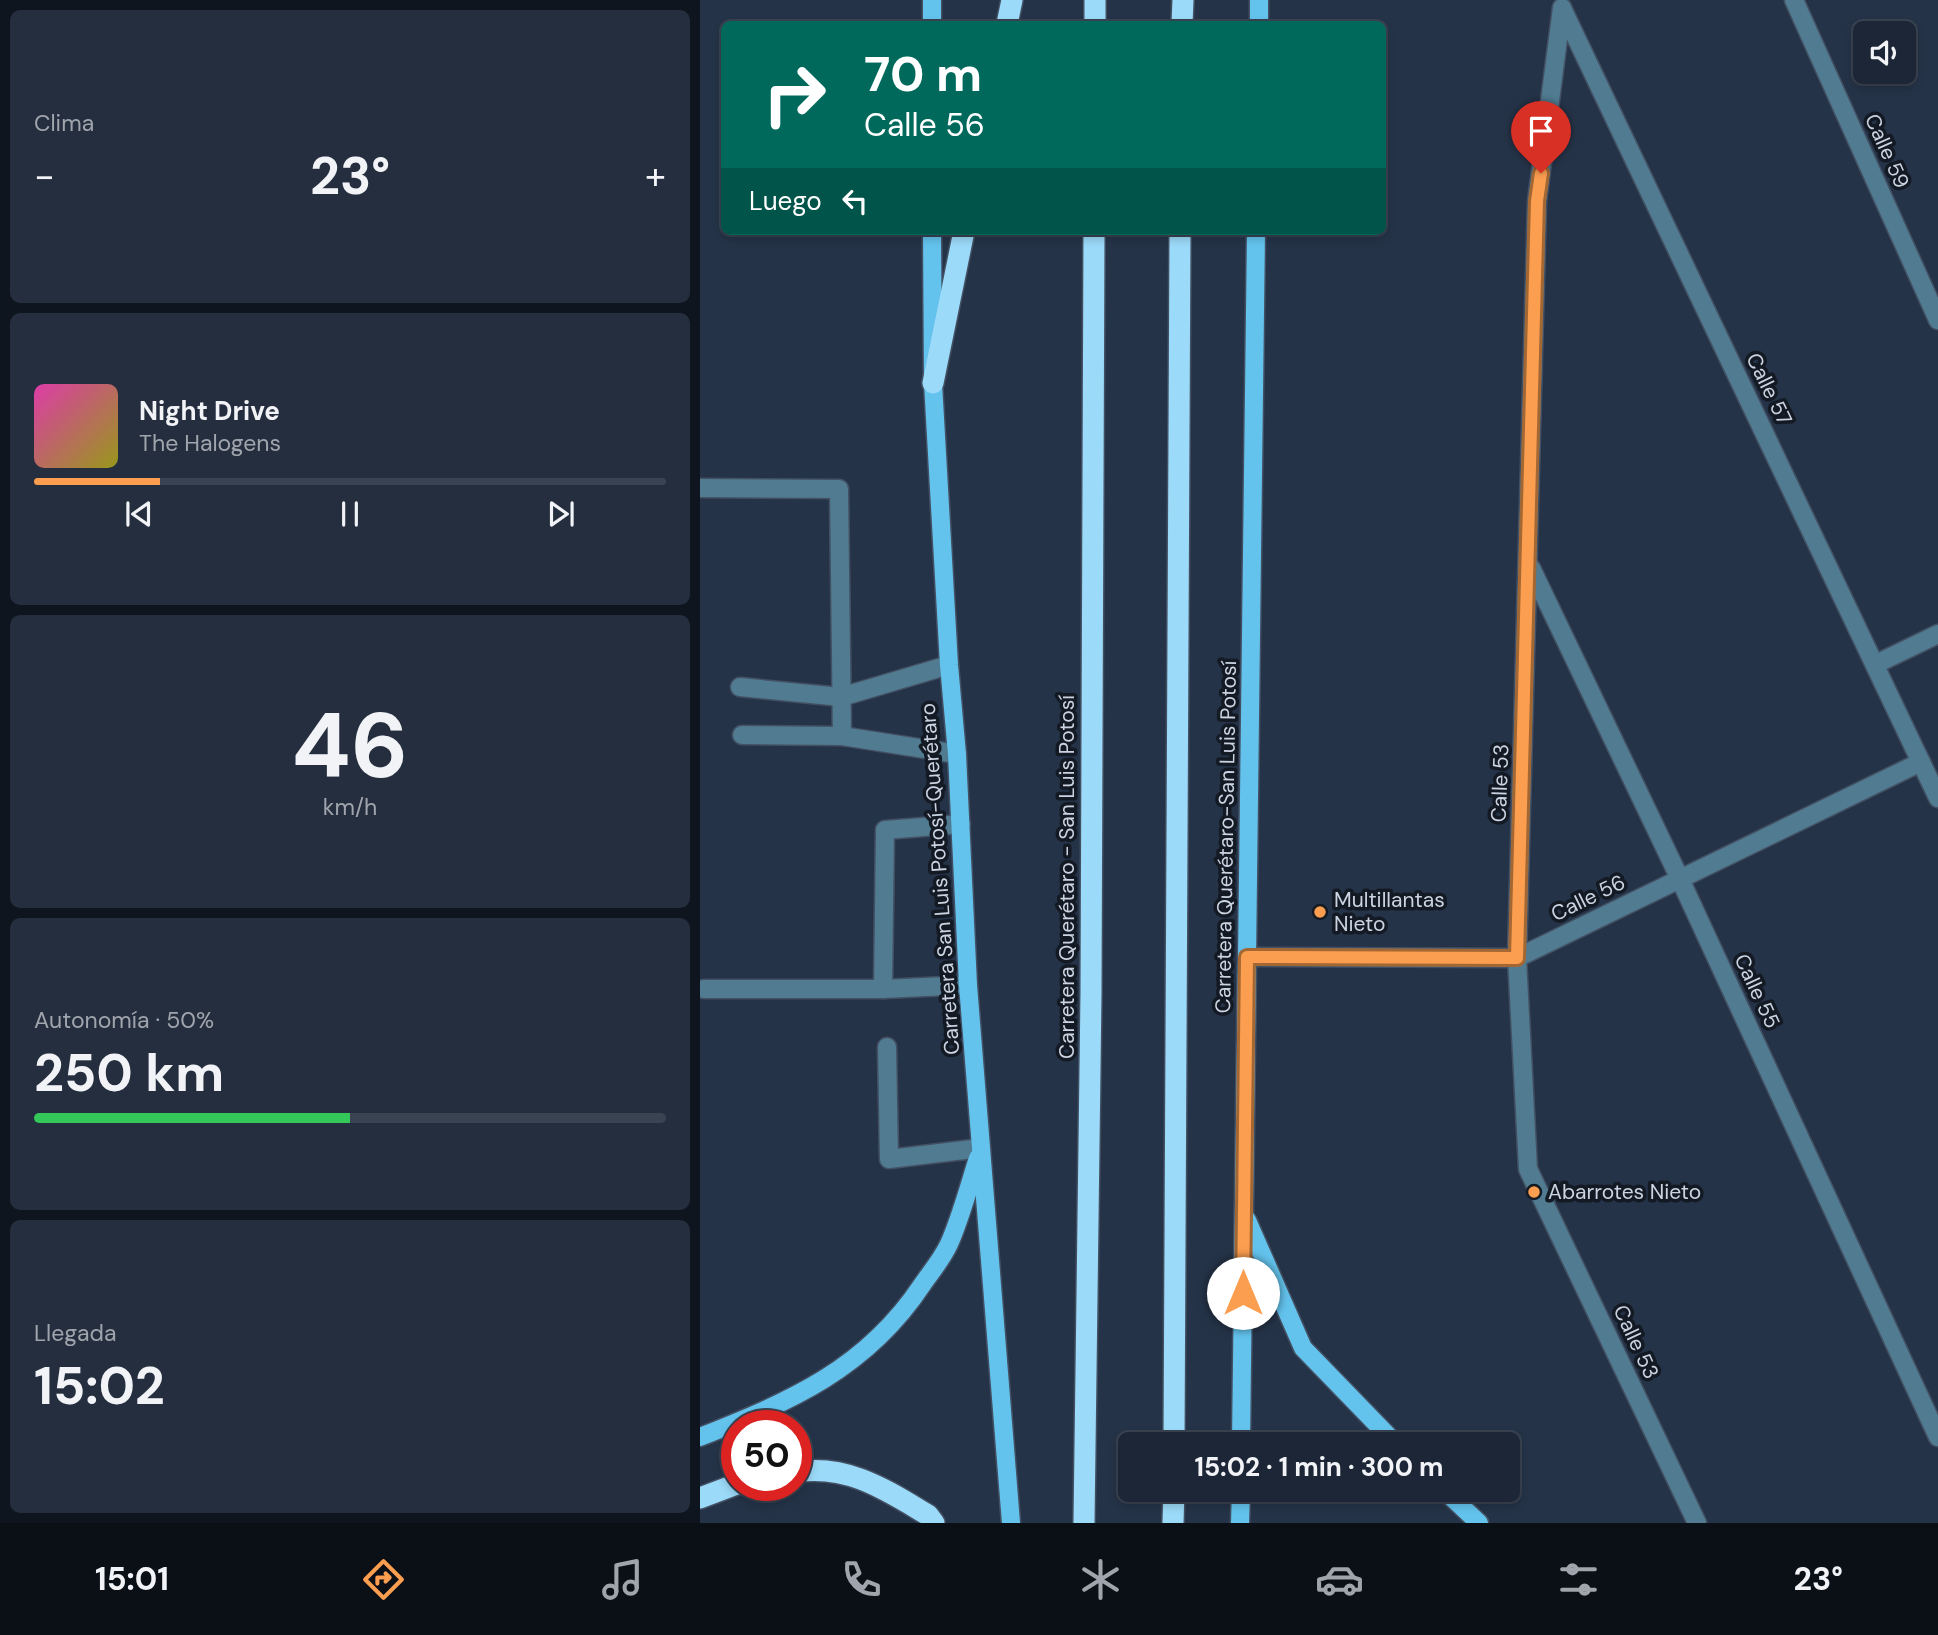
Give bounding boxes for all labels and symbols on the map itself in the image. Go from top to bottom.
pin [1511,101,1571,173]
street label: Calle 59 [1858,109,1916,193]
street label: Calle 57 [1740,348,1798,430]
street label: Carretera Querétaro-San Luis Potosí [1209,660,1243,1014]
street label: Carretera Querétaro - San Luis Potosí [1053,695,1081,1059]
street label: Carretera San Luis Potosí-Querétaro [914,702,966,1056]
street label: Calle 53 [1485,743,1515,823]
street label: Calle 56 [1546,868,1630,928]
place label: Multillantas Nieto [1334,886,1445,938]
marker: Multillantas Nieto [1312,904,1328,920]
street label: Calle 55 [1728,949,1786,1033]
place label: Abarrotes Nieto [1548,1178,1701,1206]
marker: Abarrotes Nieto [1526,1184,1542,1200]
position arrow [1206,1256,1280,1330]
street label: Calle 53 [1607,1300,1665,1384]
speed limit sign: 50 [721,1410,812,1501]

